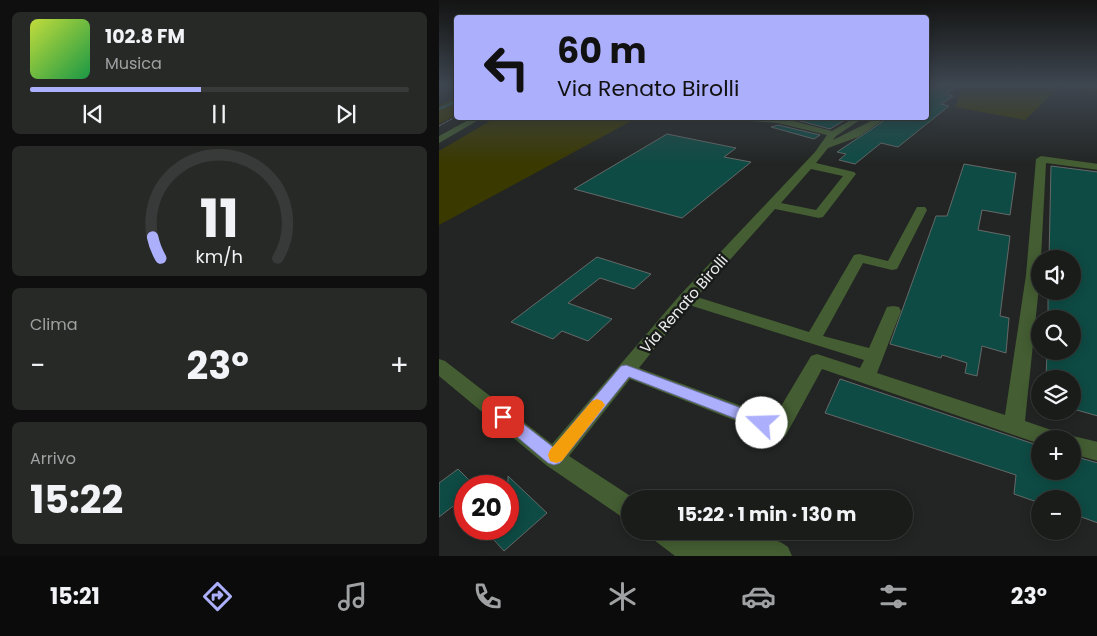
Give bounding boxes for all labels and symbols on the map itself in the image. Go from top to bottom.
street label: Via Renato Birolli [635,250,732,357]
pin [482,396,524,438]
position arrow [735,396,787,448]
speed limit sign: 20 [454,475,519,540]

